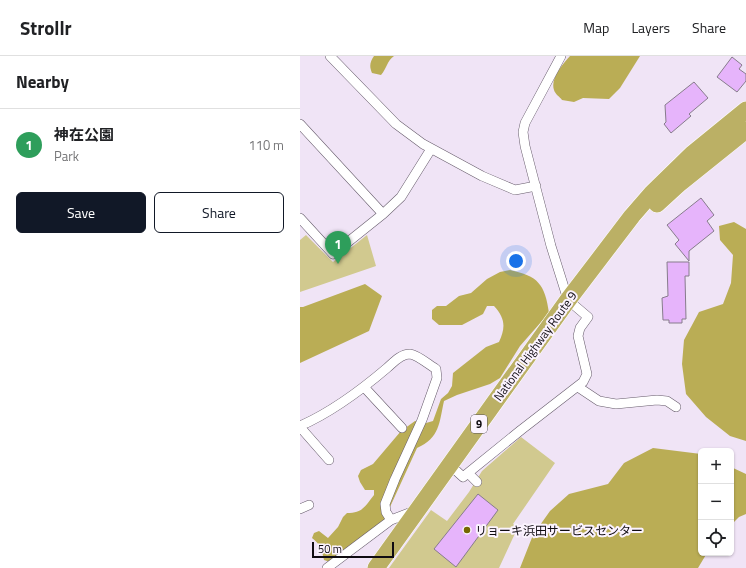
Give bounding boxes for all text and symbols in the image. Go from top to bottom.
text: Strollr [20,13,72,42]
text: Map [583,17,609,38]
text: Layers [631,17,670,38]
text: Share [692,17,726,38]
text: Nearby [16,69,69,95]
text: 神在公園 [54,123,114,146]
text: 1 [25,135,33,155]
text: 110 m [248,135,284,155]
text: Park [54,146,79,166]
button: Save [16,192,146,233]
button: Share [154,192,284,233]
pin: 1 [325,231,351,264]
your location [506,251,526,271]
street label: National Highway Route 9 [489,287,582,405]
road number: 9 [471,415,487,433]
map controls [698,448,734,556]
button: + [698,448,734,484]
button: − [698,484,734,520]
button: locate [698,520,734,556]
place label: リョーキ浜田サービスセンター [475,521,643,540]
marker: リョーキ浜田サービスセンター [462,525,472,535]
scale bar [312,540,394,559]
text: 50 m [318,541,342,557]

